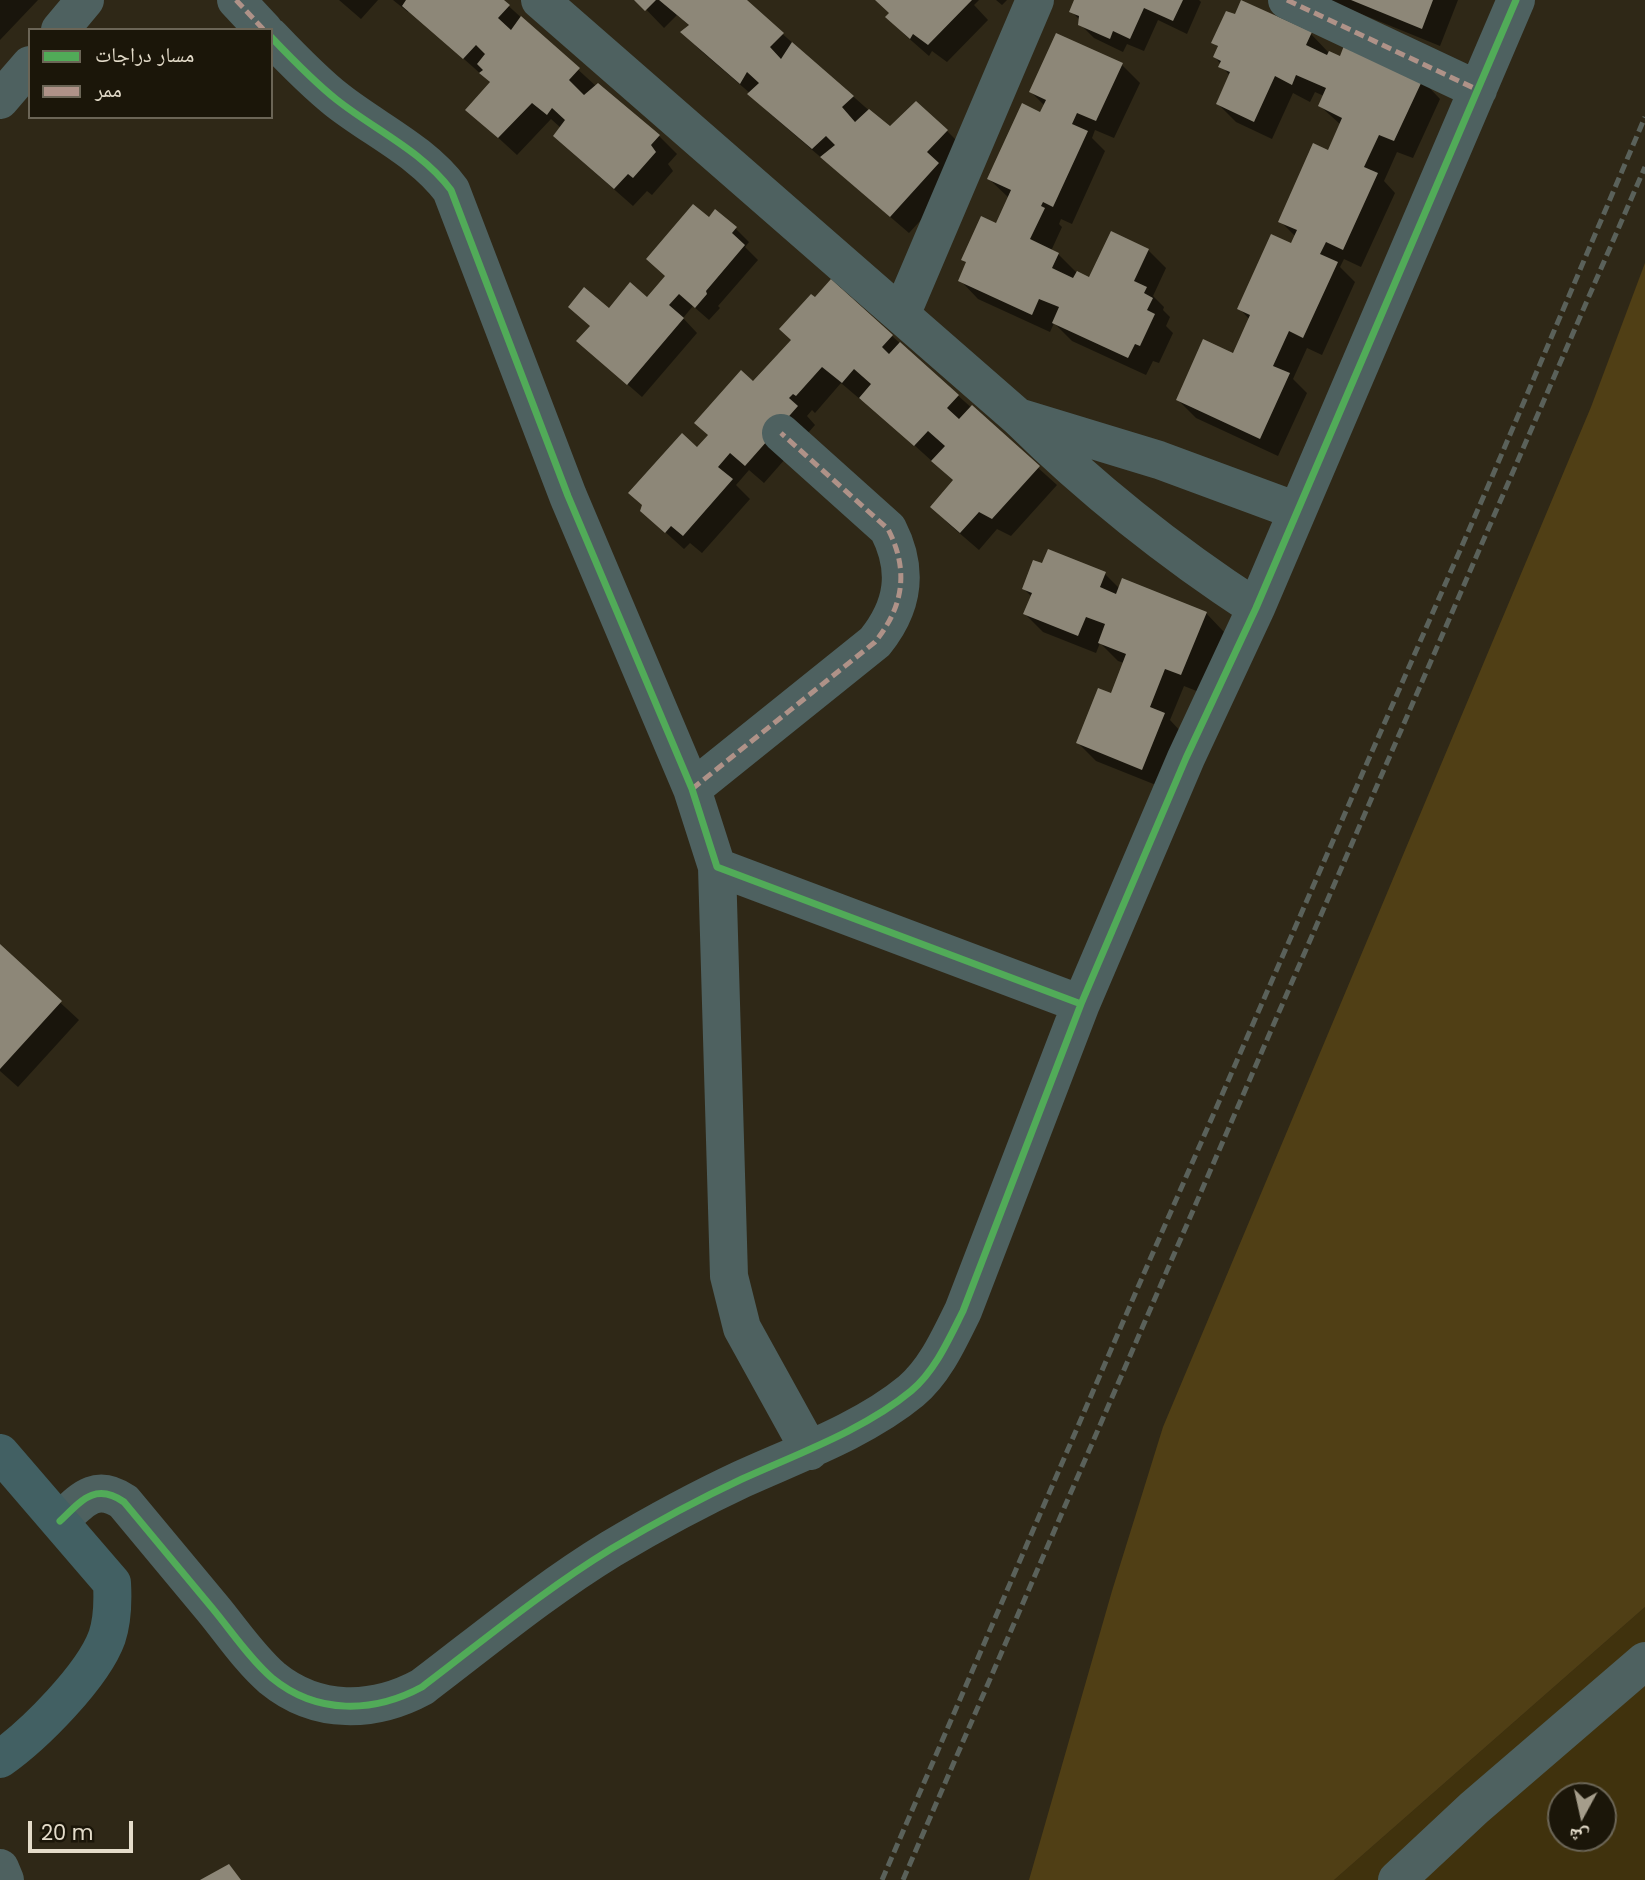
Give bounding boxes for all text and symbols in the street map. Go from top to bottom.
legend [28,28,273,119]
text: مسار دراجات [95,40,194,69]
text: ممر [95,75,122,104]
north arrow [1547,1782,1617,1852]
scale bar [32,1806,136,1850]
text: 20 m [41,1818,94,1847]
text: ش [1567,1822,1591,1851]

